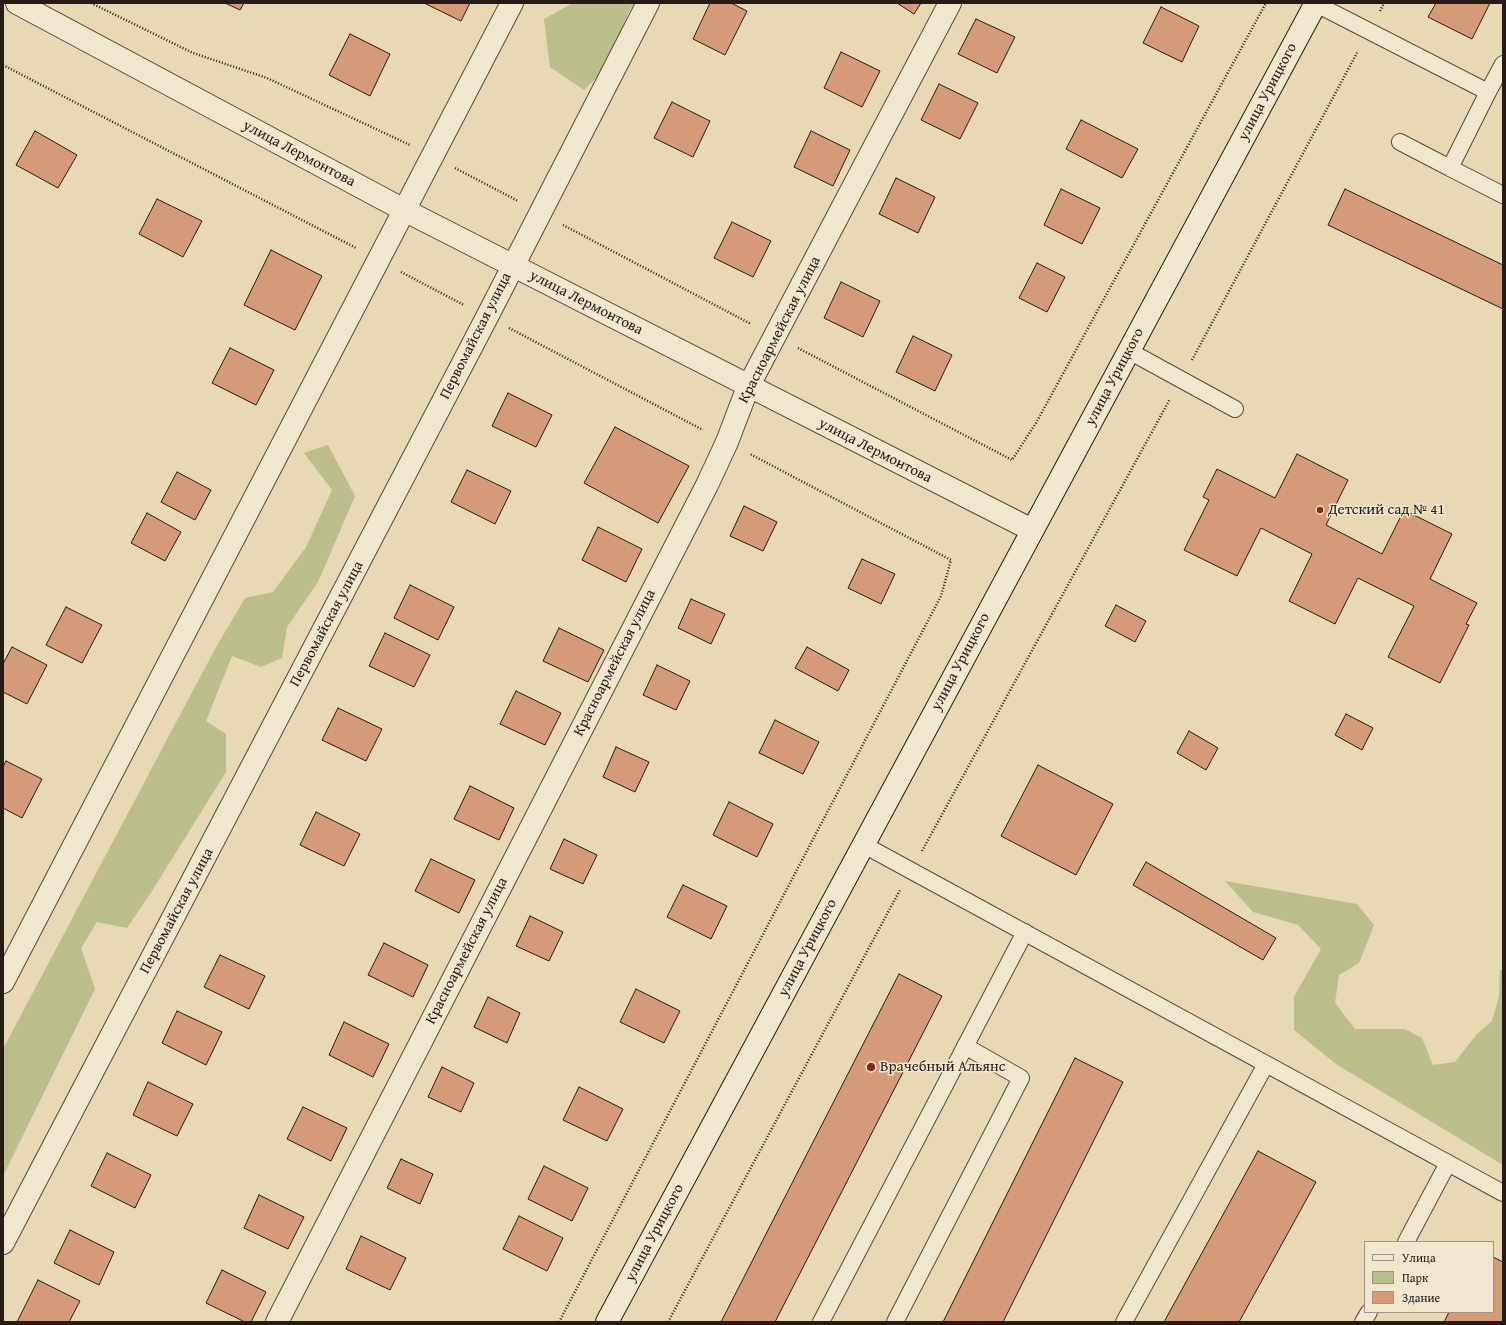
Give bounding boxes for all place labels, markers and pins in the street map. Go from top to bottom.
place label: Детский сад № 41 [1328,501,1445,519]
marker: Детский сад № 41 [1315,505,1325,515]
place label: Врачебный Альянс [880,1058,1005,1076]
marker: Врачебный Альянс [865,1061,877,1073]

